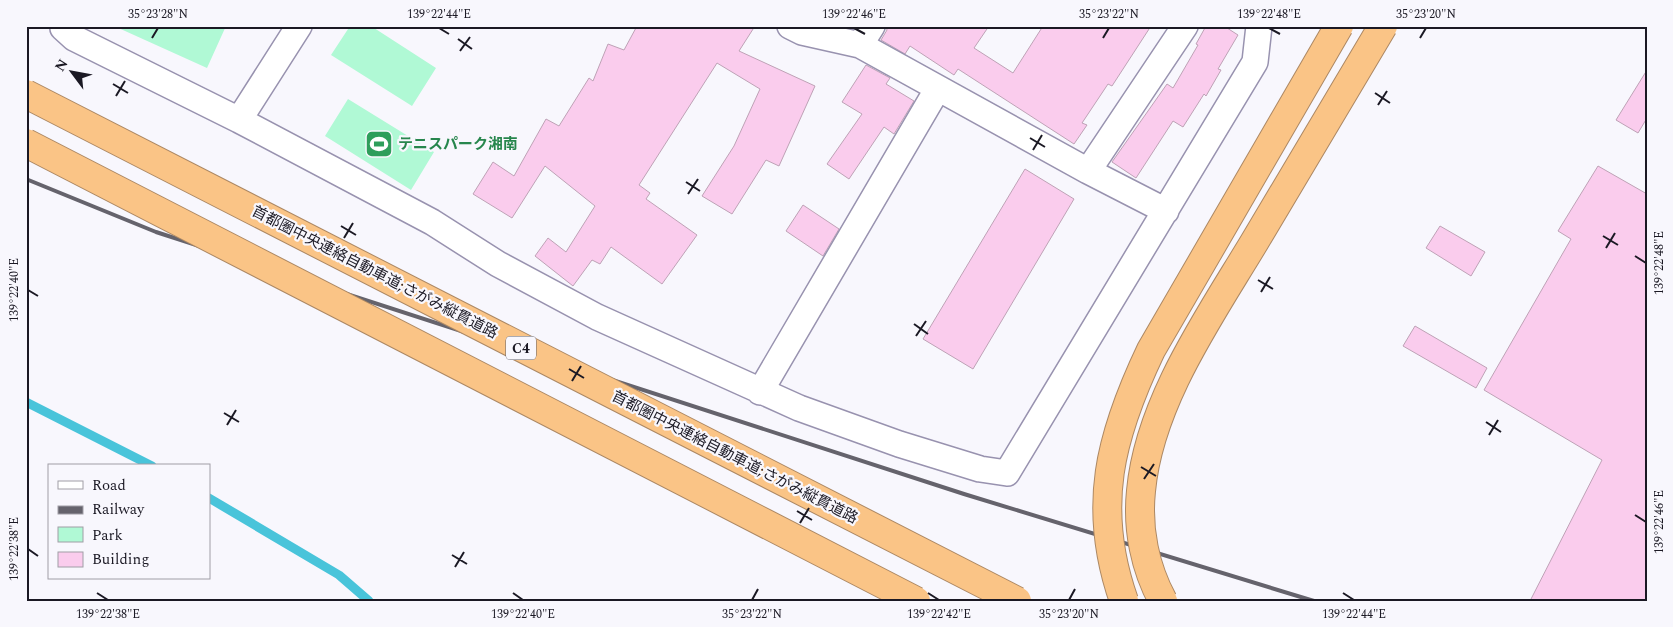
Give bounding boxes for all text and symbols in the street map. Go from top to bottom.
text: 35°23'28"N [128,5,188,24]
text: 139°22'44"E [407,5,471,24]
text: 139°22'46"E [822,5,886,24]
text: 35°23'22"N [1079,5,1139,24]
text: 139°22'48"E [1237,5,1301,24]
text: 35°23'20"N [1396,5,1456,24]
north arrow [48,48,98,98]
text: N [49,55,73,76]
sports icon: テニスパーク湘南 [364,129,394,159]
place label: テニスパーク湘南 [398,133,518,156]
street label: 首都圏中央連絡自動車道;さがみ縦貫道路 [248,200,502,345]
text: 139°22'48"E [1650,231,1669,295]
text: 139°22'40"E [5,258,24,322]
road number: C4 [506,336,536,359]
street label: 首都圏中央連絡自動車道;さがみ縦貫道路 [608,385,862,530]
legend [48,464,210,580]
text: Road [92,474,126,497]
text: 139°22'46"E [1650,490,1669,554]
text: Railway [92,498,145,521]
text: 139°22'38"E [5,517,24,581]
text: Park [92,524,123,547]
text: Building [92,548,149,571]
text: 139°22'38"E [76,605,140,624]
text: 139°22'40"E [491,605,555,624]
text: 35°23'22"N [722,605,782,624]
text: 139°22'42"E [907,605,971,624]
text: 35°23'20"N [1039,605,1099,624]
text: 139°22'44"E [1322,605,1386,624]

